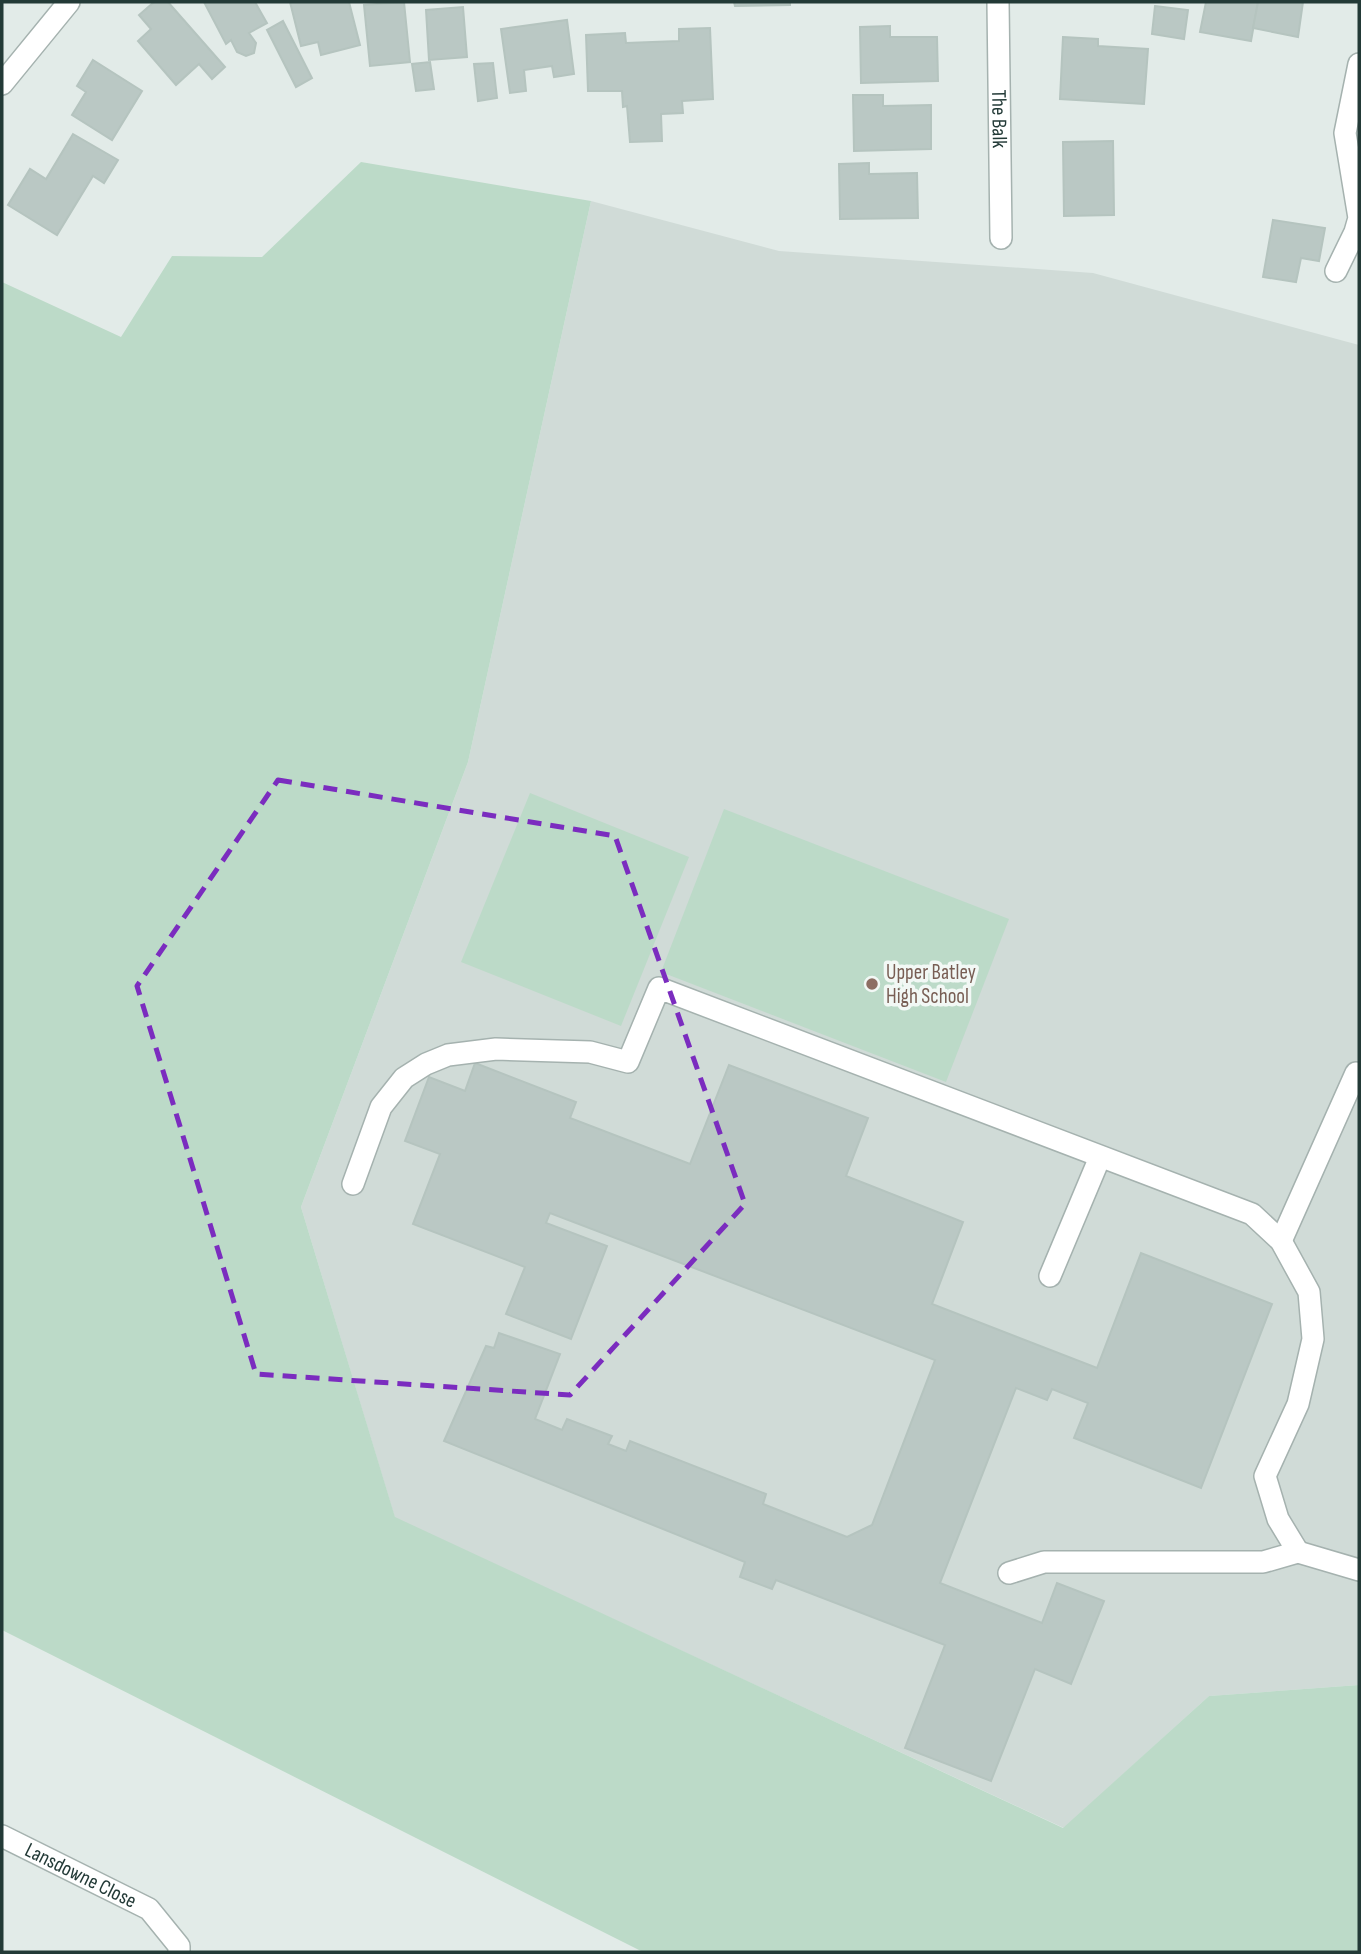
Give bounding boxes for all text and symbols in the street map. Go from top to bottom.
street label: The Balk [987,90,1012,148]
place label: Upper Batley High School [886,960,976,1009]
marker: Upper Batley High School [864,976,880,992]
street label: Lansdowne Close [21,1837,141,1913]

